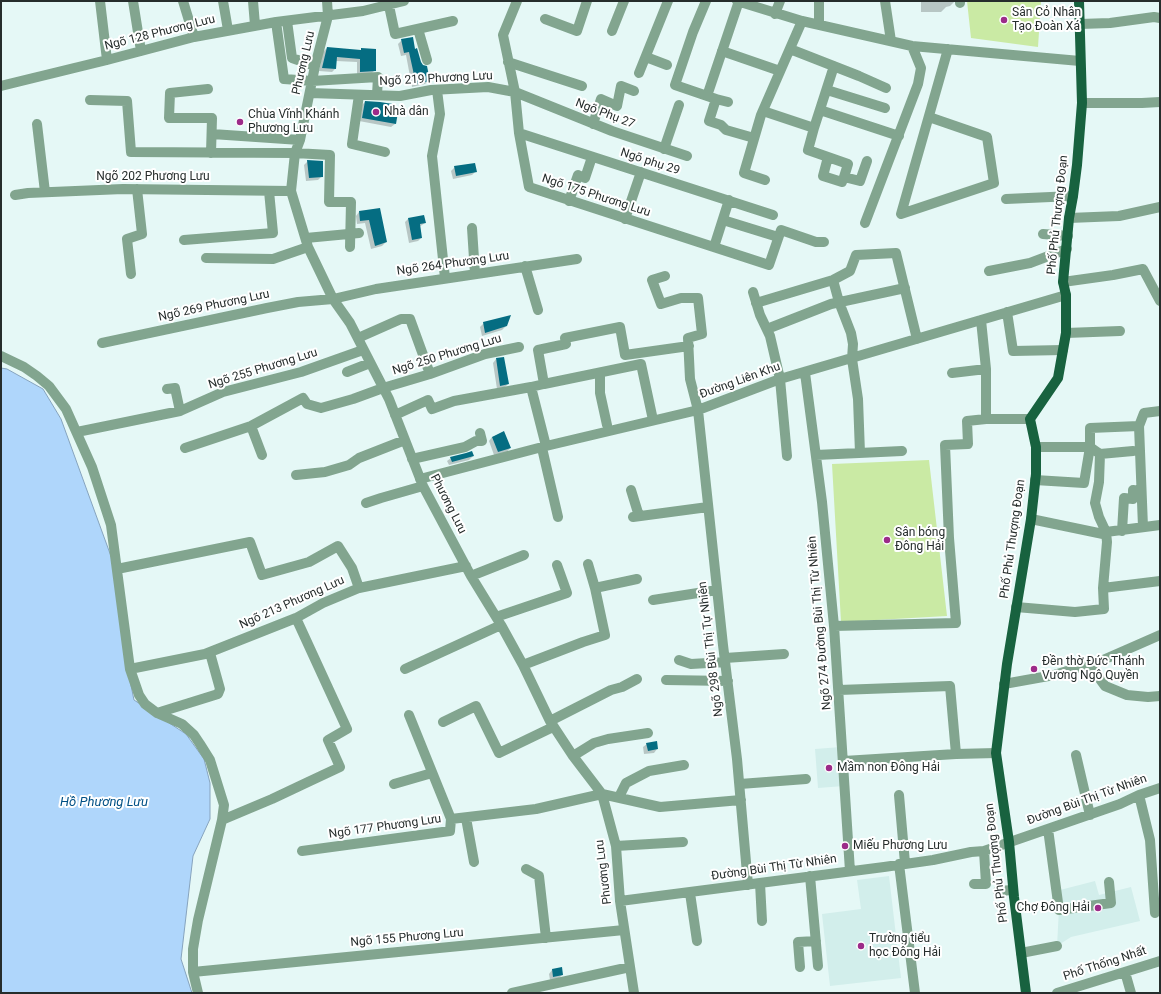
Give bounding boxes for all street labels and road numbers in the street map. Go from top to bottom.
street label: Ngõ 128 Phương Lưu [103,12,217,54]
street label: Phương Lưu [290,30,318,96]
street label: Ngõ 219 Phương Lưu [379,69,493,89]
street label: Ngõ Phụ 27 [573,96,637,132]
street label: Ngõ phụ 29 [619,146,681,178]
street label: Phố Phủ Thượng Đoạn [1045,154,1071,276]
street label: Ngõ 202 Phương Lưu [96,170,210,184]
street label: Ngõ 175 Phương Lưu [540,172,652,220]
street label: Ngõ 264 Phương Lưu [396,249,510,279]
street label: Ngõ 269 Phương Lưu [157,287,271,325]
street label: Ngõ 250 Phương Lưu [391,332,503,378]
street label: Ngõ 255 Phương Lưu [207,346,319,392]
street label: Đường Liên Khu [698,360,782,402]
street label: Phương Lưu [427,472,469,536]
street label: Phố Phủ Thượng Đoạn [998,478,1028,600]
street label: Ngõ 274 Đường Bùi Thị Từ Nhiên [805,535,835,711]
street label: Ngõ 213 Phương Lưu [237,573,347,633]
street label: Ngõ 298 Bùi Thị Tự Nhiên [696,581,726,717]
street label: Đường Bùi Thị Từ Nhiên [1025,772,1149,828]
street label: Phố Phủ Thượng Đoạn [983,802,1011,924]
street label: Ngõ 177 Phương Lưu [328,812,442,842]
street label: Phương Lưu [593,839,615,905]
street label: Đường Bùi Thị Từ Nhiên [710,852,838,884]
street label: Ngõ 155 Phương Lưu [350,926,464,950]
street label: Phố Thống Nhất [1062,944,1148,984]

